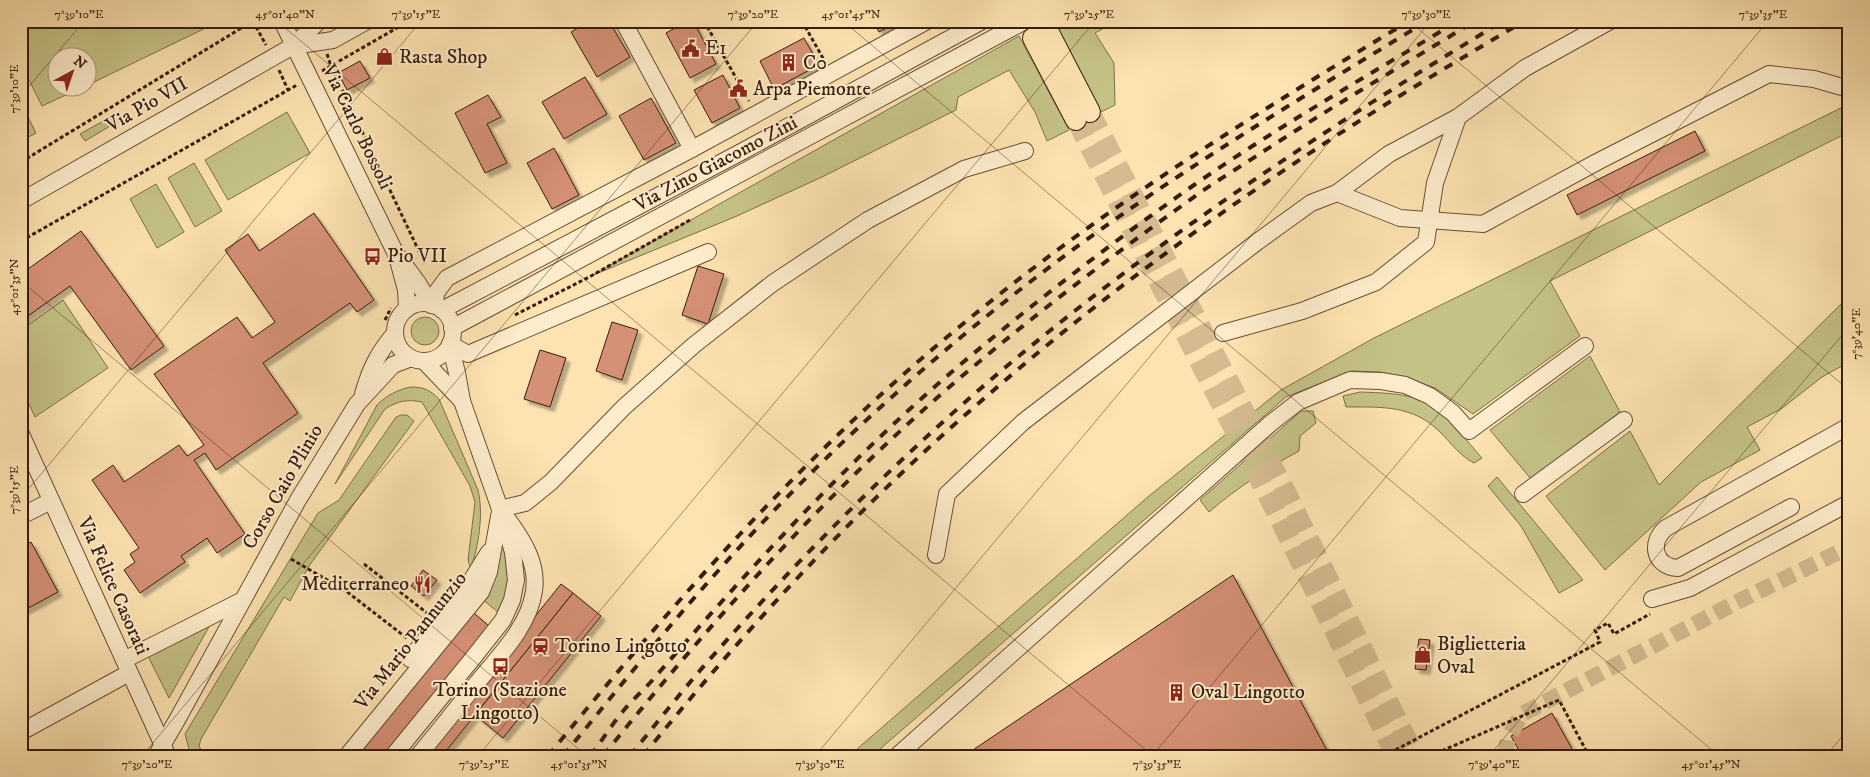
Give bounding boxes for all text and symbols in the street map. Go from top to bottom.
text: 7°39'10"E [55,7,104,22]
text: 45°01'40"N [255,7,315,22]
text: 7°39'15"E [392,7,441,22]
text: 7°39'20"E [728,7,779,22]
text: 45°01'45"N [821,7,881,22]
text: 7°39'25"E [1064,7,1114,22]
text: 7°39'30"E [1401,7,1451,22]
text: 7°39'35"E [1739,7,1788,22]
place label: E1 [705,36,727,61]
public building icon: E1 [681,38,701,58]
place label: Rasta Shop [399,45,487,70]
shop icon: Rasta Shop [375,47,395,67]
north arrow [48,48,98,98]
place label: C0 [803,51,827,76]
text: N [70,52,90,74]
building icon: C0 [779,53,799,73]
street label: Via Carlo Bossoli [315,59,398,194]
text: 7°39'10"E [7,64,22,113]
street label: Via Pio VII [101,72,192,139]
place label: Arpa Piemonte [753,77,871,102]
public building icon: Arpa Piemonte [729,79,749,99]
street label: Via Zino Giacomo Zini [629,110,802,218]
place label: Pio VII [387,244,447,269]
bus stop icon: Pio VII [363,246,383,266]
text: 45°01'35"N [7,258,22,315]
text: 7°39'40"E [1849,308,1864,360]
street label: Corso Caio Plinio [237,420,329,554]
text: 7°39'15"E [7,465,22,514]
street label: Via Felice Casorati [71,512,155,659]
street label: Via Mario Pannunzio [349,567,473,716]
place label: Mediterraneo [301,572,409,597]
restaurant icon: Mediterraneo [413,574,433,594]
place label: Biglietteria Oval [1437,632,1527,680]
place label: Torino Lingotto [555,634,687,659]
station icon: Torino Lingotto [531,636,551,656]
shop icon: Biglietteria Oval [1413,645,1433,665]
bus stop icon: Torino (Stazione Lingotto) [490,656,510,676]
place label: Torino (Stazione Lingotto) [433,678,567,726]
place label: Oval Lingotto [1191,680,1305,705]
building icon: Oval Lingotto [1167,682,1187,702]
text: 7°39'20"E [122,757,173,772]
text: 7°39'25"E [459,757,509,772]
text: 45°01'35"N [551,757,608,772]
text: 7°39'30"E [795,757,845,772]
text: 7°39'35"E [1133,757,1182,772]
text: 7°39'40"E [1468,757,1520,772]
text: 45°01'45"N [1681,757,1741,772]

